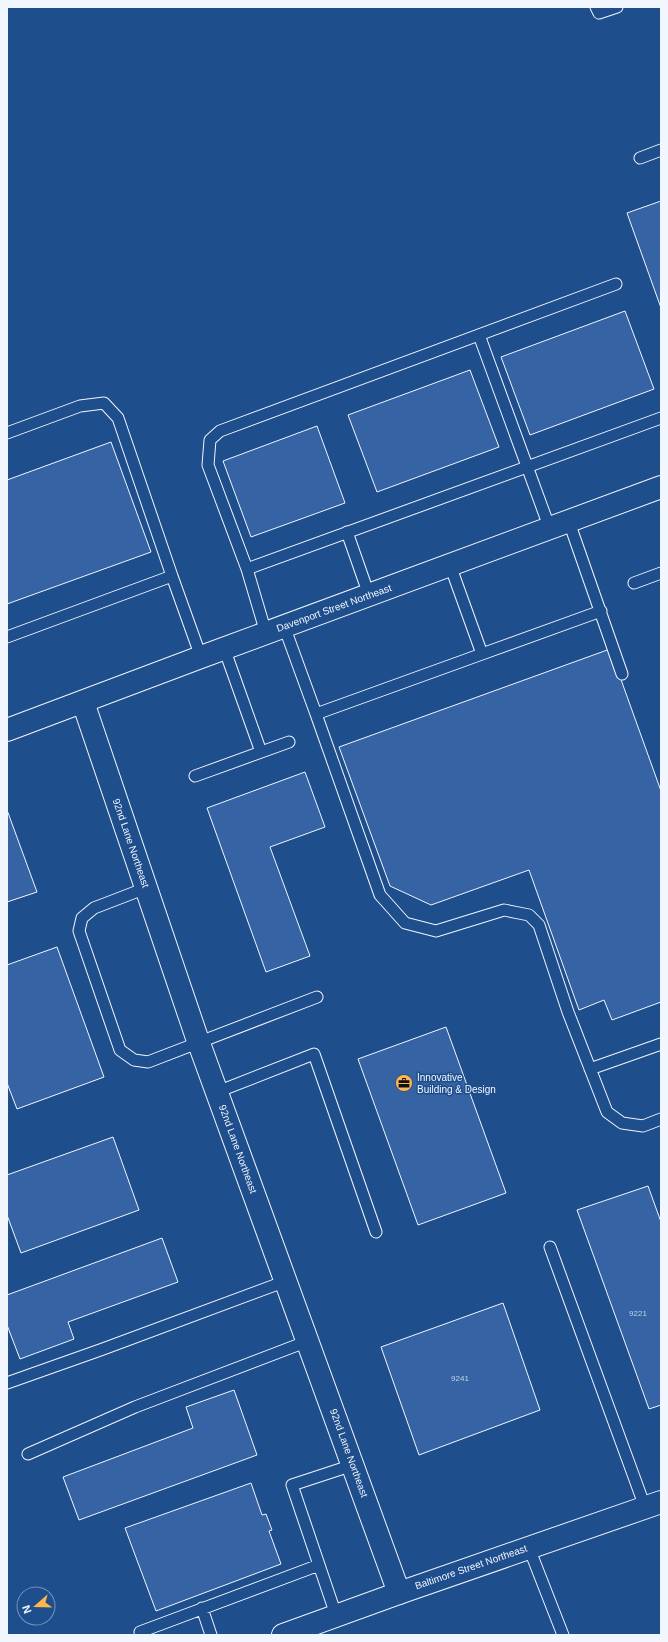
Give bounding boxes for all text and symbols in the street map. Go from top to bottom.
street label: Davenport Street Northeast [275,582,393,634]
street label: 92nd Lane Northeast [111,797,151,889]
place label: Innovative Building & Design [417,1072,496,1095]
office icon: Innovative Building & Design [394,1073,414,1093]
street label: 92nd Lane Northeast [217,1103,259,1195]
house number: 9221 [629,1309,647,1318]
house number: 9241 [451,1374,469,1383]
street label: 92nd Lane Northeast [328,1407,370,1499]
street label: Baltimore Street Northeast [414,1543,529,1591]
north arrow [16,1586,56,1626]
text: N [20,1604,34,1615]

